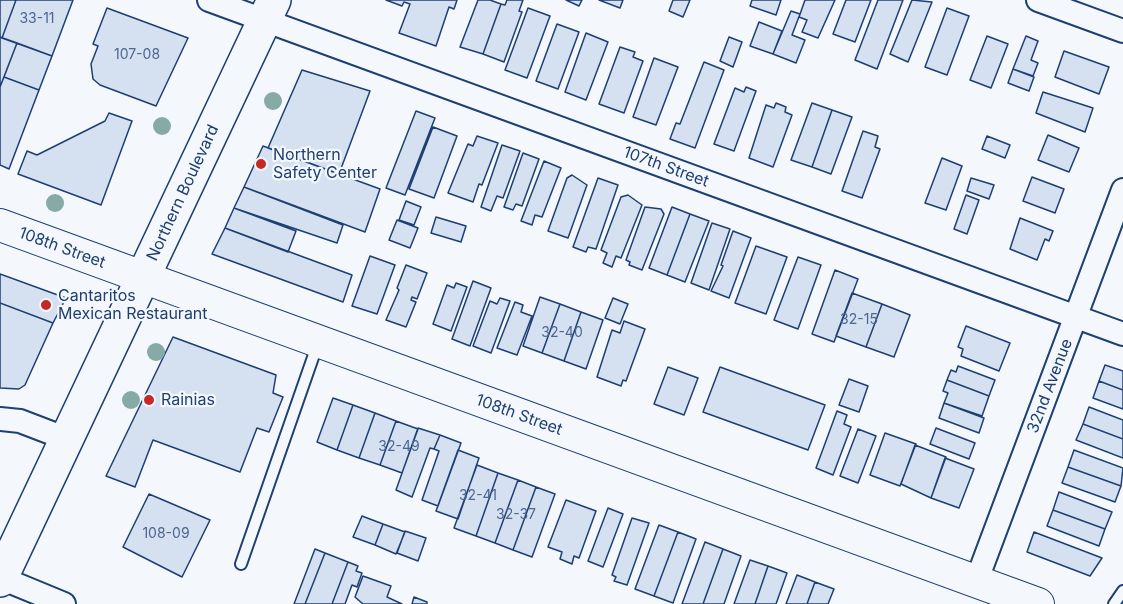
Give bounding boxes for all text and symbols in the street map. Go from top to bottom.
house number: 33-11 [19,11,55,27]
house number: 107-08 [114,47,160,63]
street label: Northern Boulevard [143,122,223,264]
street label: 107th Street [621,143,711,191]
place label: Northern Safety Center [273,145,377,183]
marker: Northern Safety Center [254,157,268,171]
street label: 108th Street [16,223,108,273]
place label: Cantaritos Mexican Restaurant [58,286,208,324]
marker: Cantaritos Mexican Restaurant [39,298,53,312]
house number: 32-15 [840,312,878,328]
house number: 32-40 [541,325,583,341]
street label: 32nd Avenue [1023,336,1077,436]
place label: Rainias [161,390,215,410]
street label: 108th Street [473,390,565,440]
marker: Rainias [142,393,156,407]
house number: 32-49 [378,439,420,455]
house number: 32-41 [459,488,497,504]
house number: 32-37 [496,507,536,523]
house number: 108-09 [142,526,190,542]

